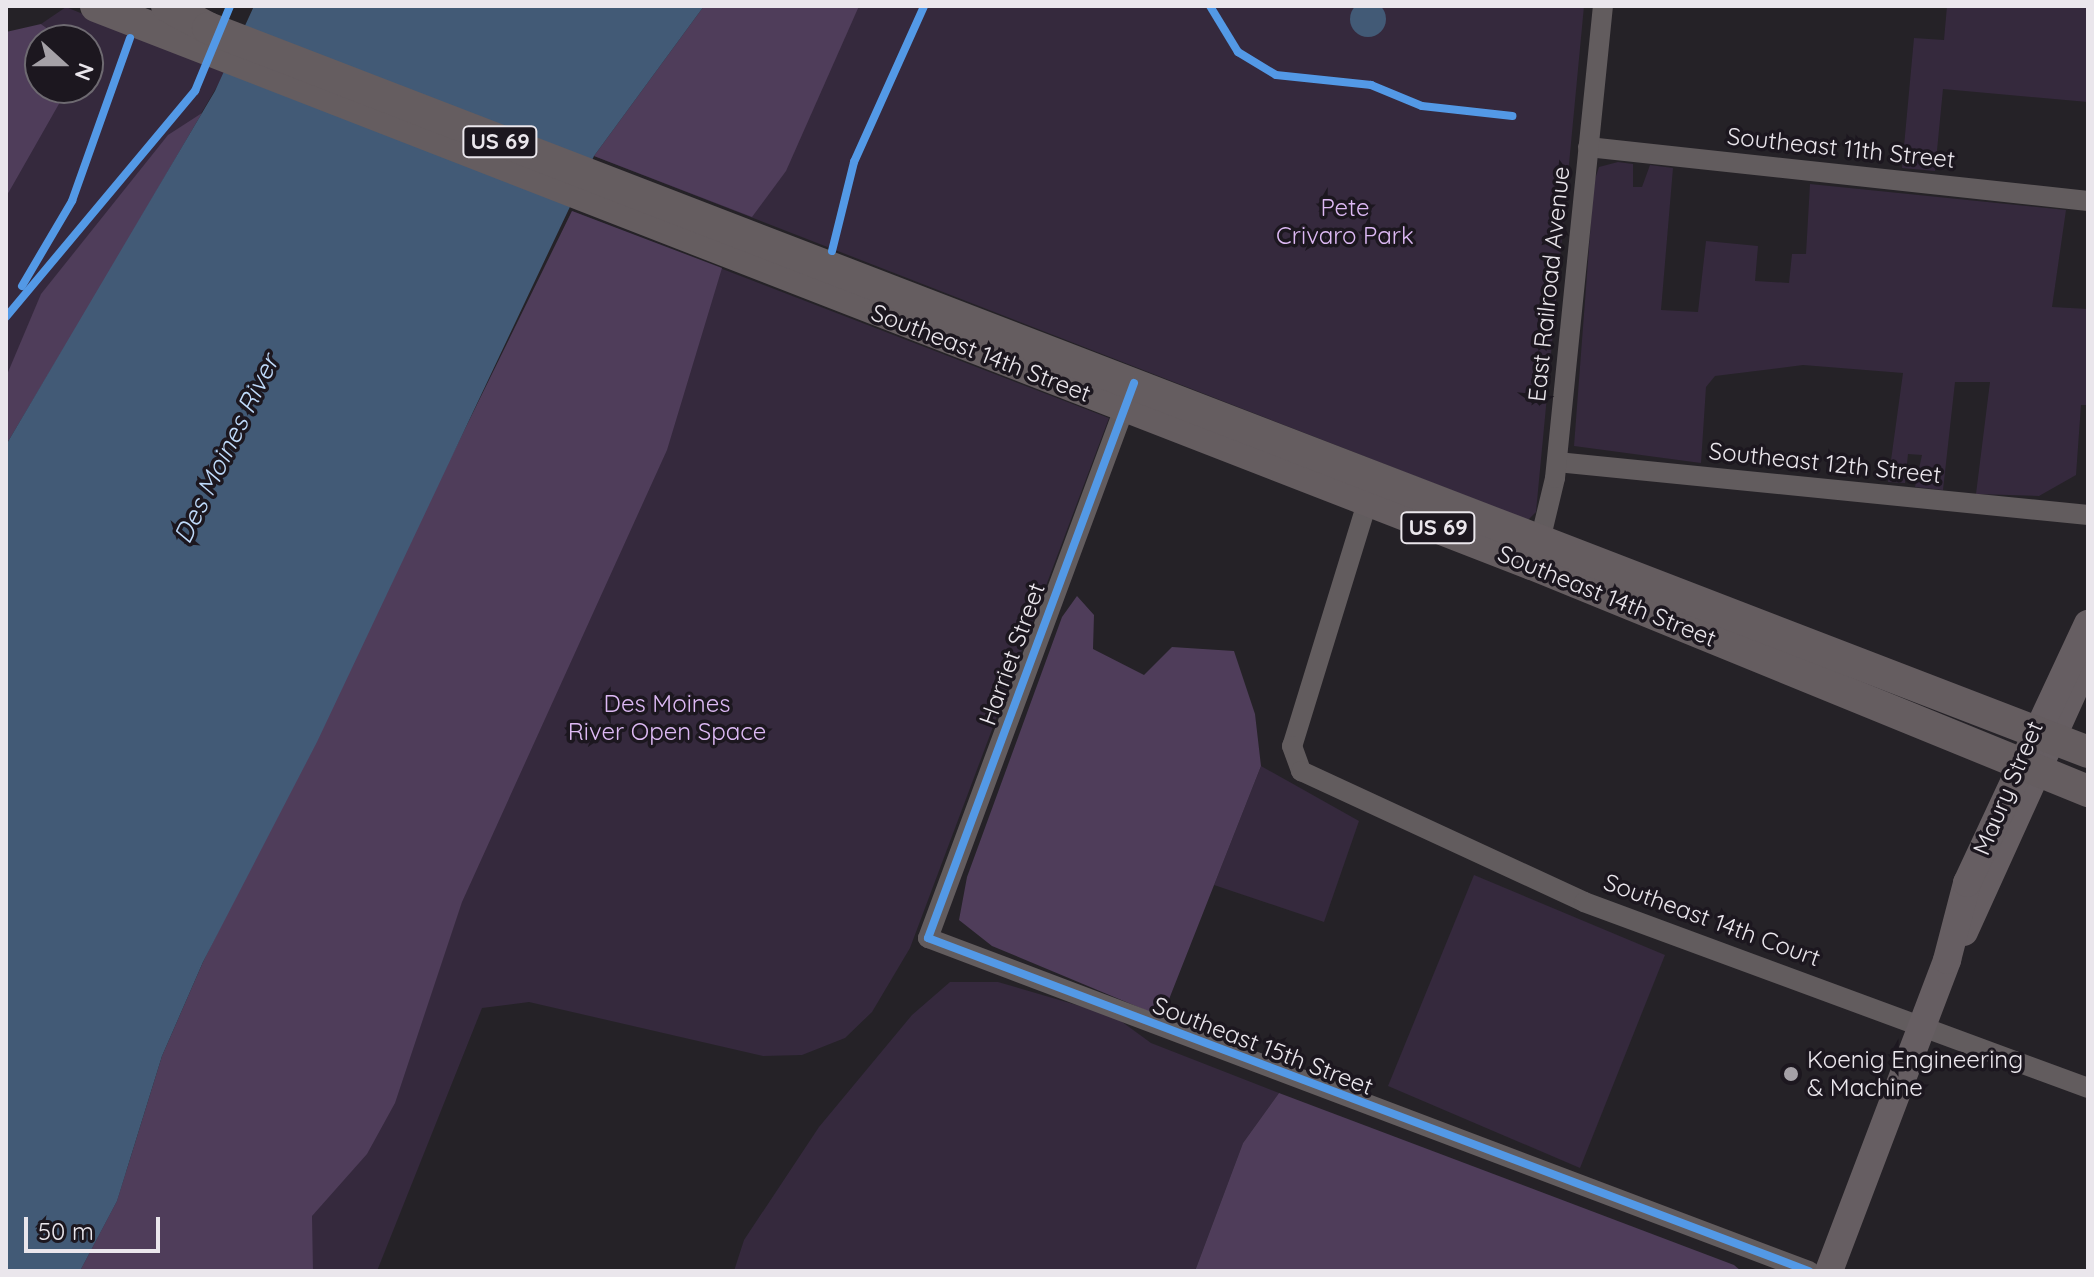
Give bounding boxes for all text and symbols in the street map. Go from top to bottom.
north arrow [24,24,104,104]
text: N [69,59,101,84]
street label: Southeast 11th Street [1726,122,1956,174]
road number: US 69 [462,124,538,160]
street label: East Railroad Avenue [1522,165,1576,403]
park label: Pete Crivaro Park [1276,194,1414,250]
street label: Southeast 14th Street [867,298,1095,408]
water label: Des Moines River [167,350,285,548]
street label: Southeast 12th Street [1707,436,1943,490]
road number: US 69 [1400,510,1476,546]
street label: Southeast 14th Street [1494,539,1720,653]
street label: Harriet Street [973,579,1051,729]
park label: Des Moines River Open Space [568,690,766,746]
street label: Maury Street [1967,717,2049,859]
street label: Southeast 14th Court [1600,867,1824,973]
street label: Southeast 15th Street [1149,991,1377,1101]
place label: Koenig Engineering & Machine [1807,1046,2023,1102]
marker: Koenig Engineering & Machine [1782,1065,1800,1083]
scale bar [28,1201,164,1251]
text: 50 m [38,1216,94,1246]

